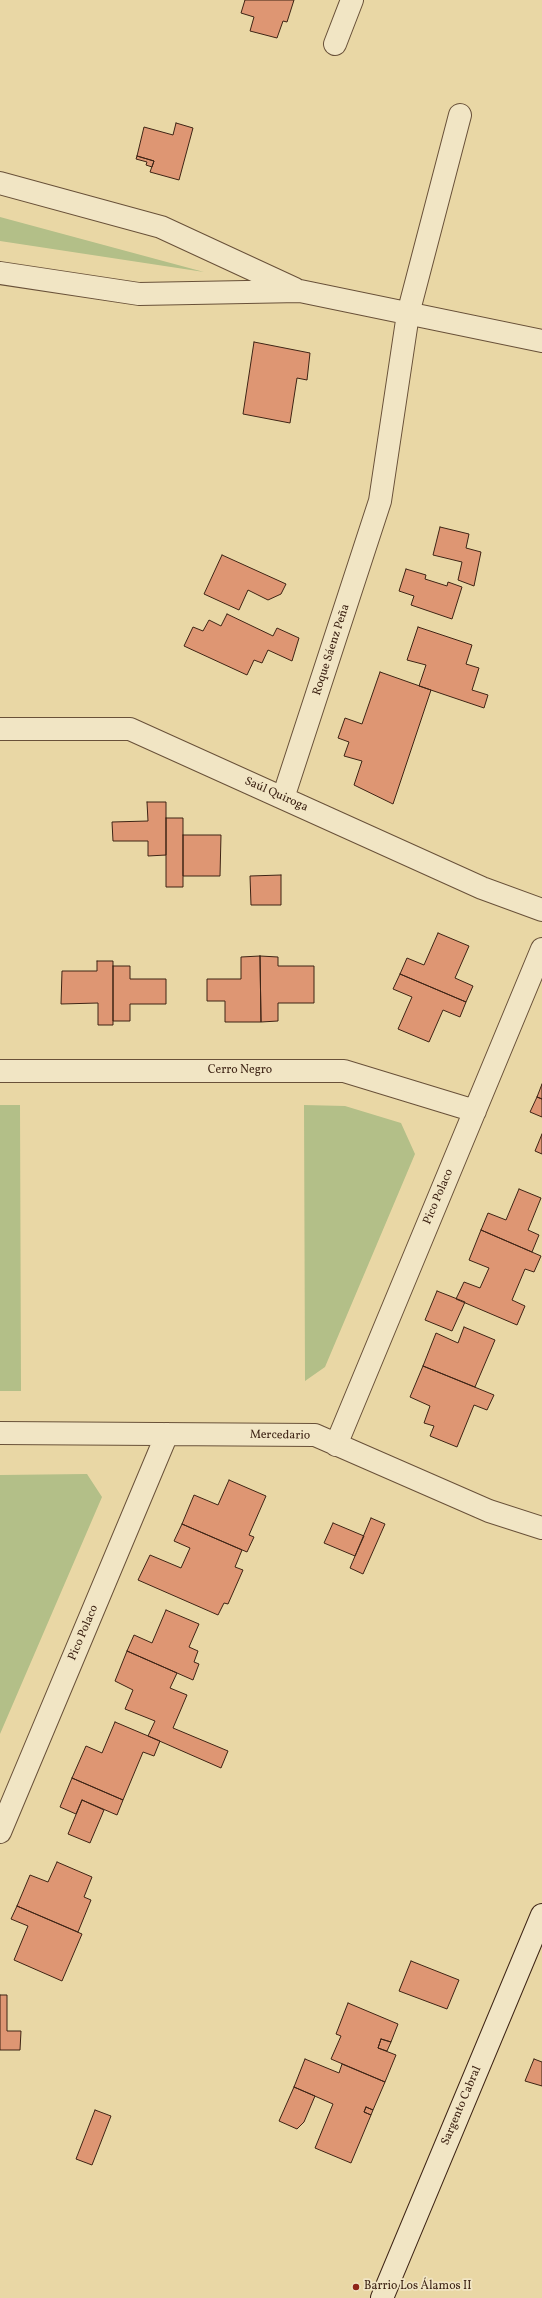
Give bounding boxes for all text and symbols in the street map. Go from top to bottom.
street label: Roque Sáenz Peña [310,603,354,697]
street label: Saúl Quiroga [242,775,310,815]
street label: Cerro Negro [208,1064,272,1078]
street label: Pico Polaco [421,1167,457,1227]
street label: Mercedario [250,1428,310,1444]
street label: Pico Polaco [66,1603,102,1663]
street label: Sargento Cabral [439,2064,485,2148]
place label: Barrio Los Álamos II [364,2280,472,2294]
marker: Barrio Los Álamos II [351,2282,361,2292]

